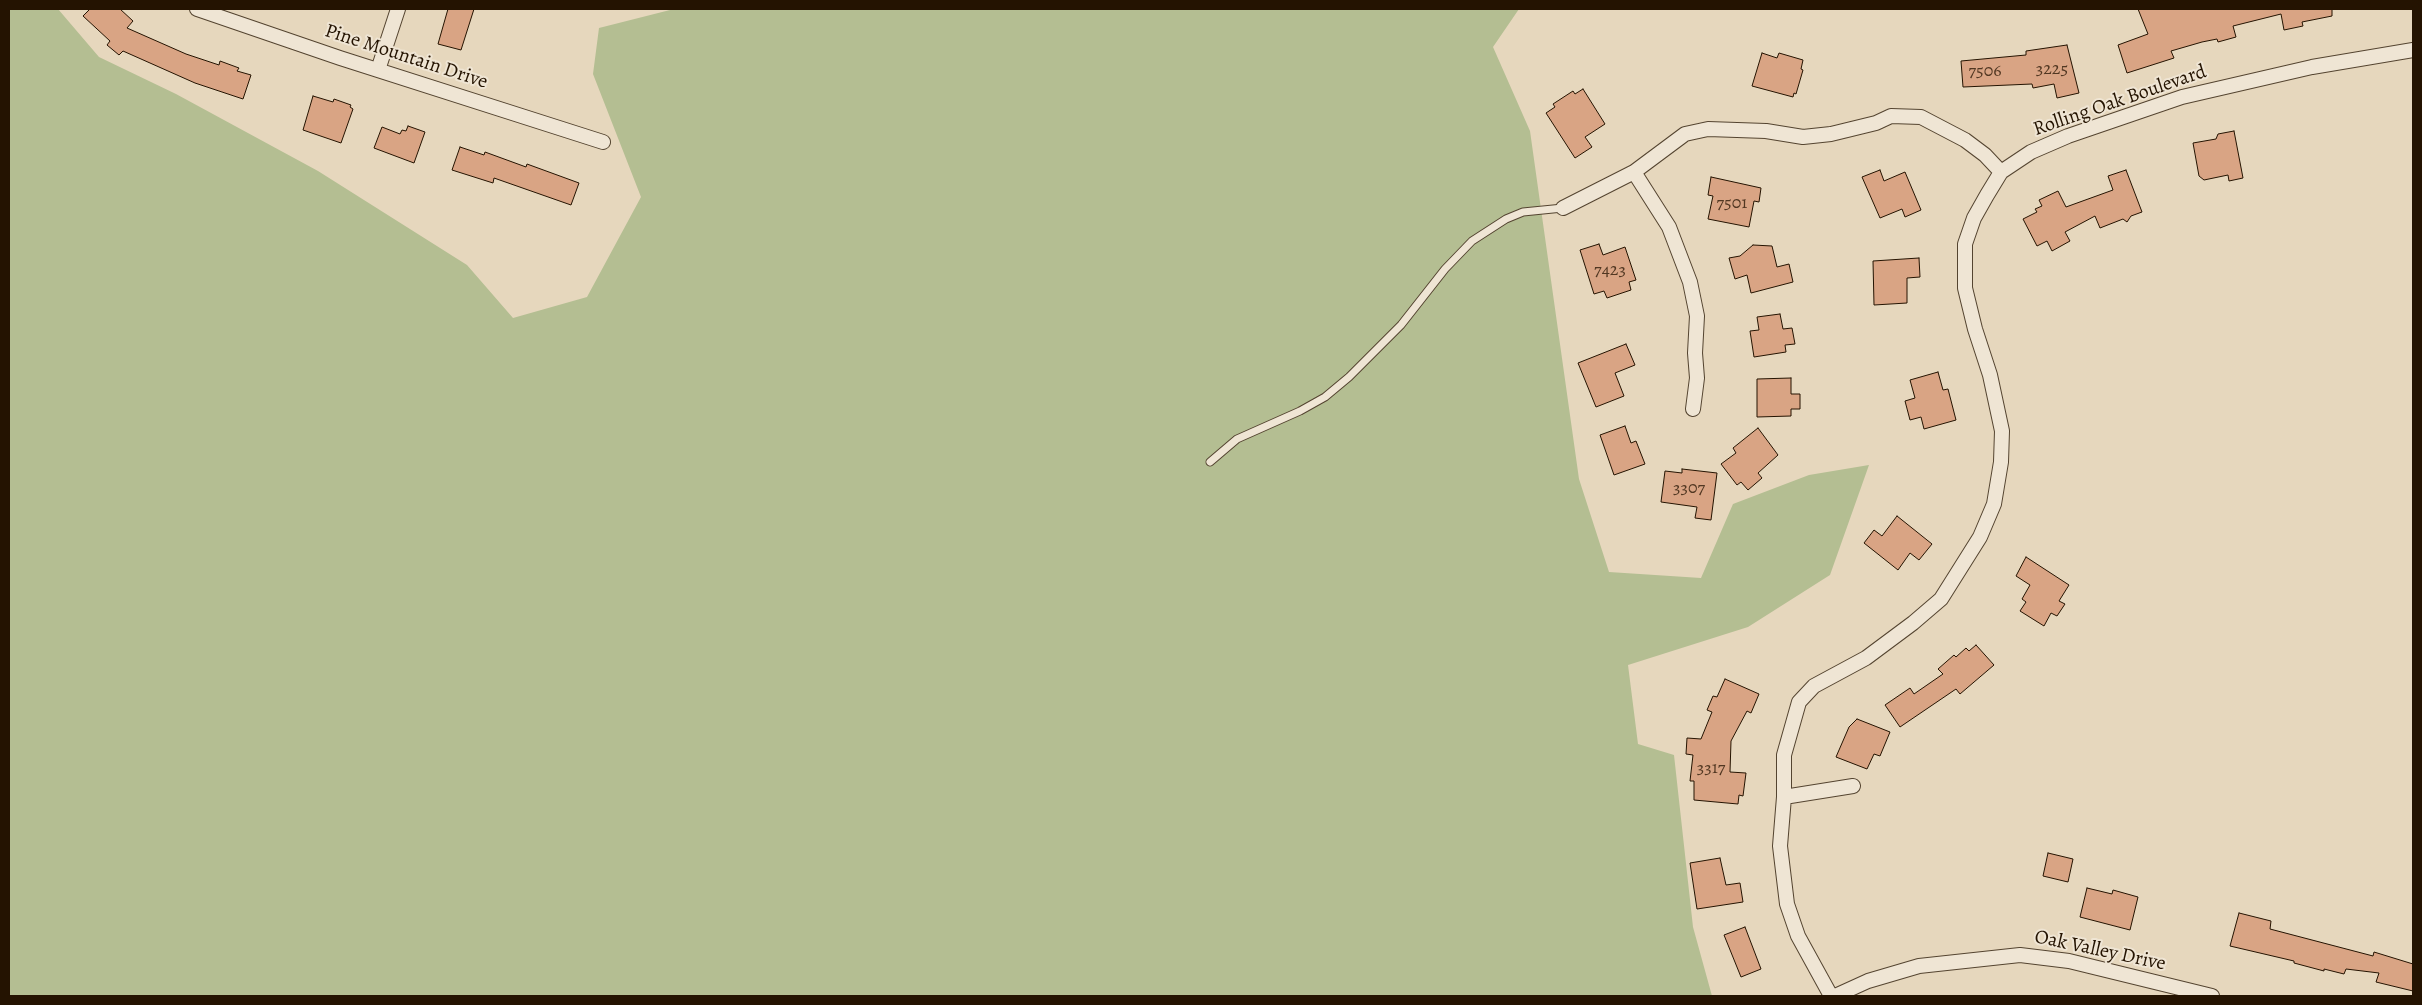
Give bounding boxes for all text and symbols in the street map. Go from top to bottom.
street label: Pine Mountain Drive [321,19,491,95]
house number: 3225 [2036,59,2068,81]
street label: Rolling Oak Boulevard [2030,60,2210,142]
house number: 7506 [1968,61,2002,83]
house number: 7501 [1716,193,1748,215]
house number: 7423 [1594,260,1626,282]
house number: 3307 [1673,478,1705,500]
house number: 3317 [1697,758,1725,780]
street label: Oak Valley Drive [2032,925,2168,977]

